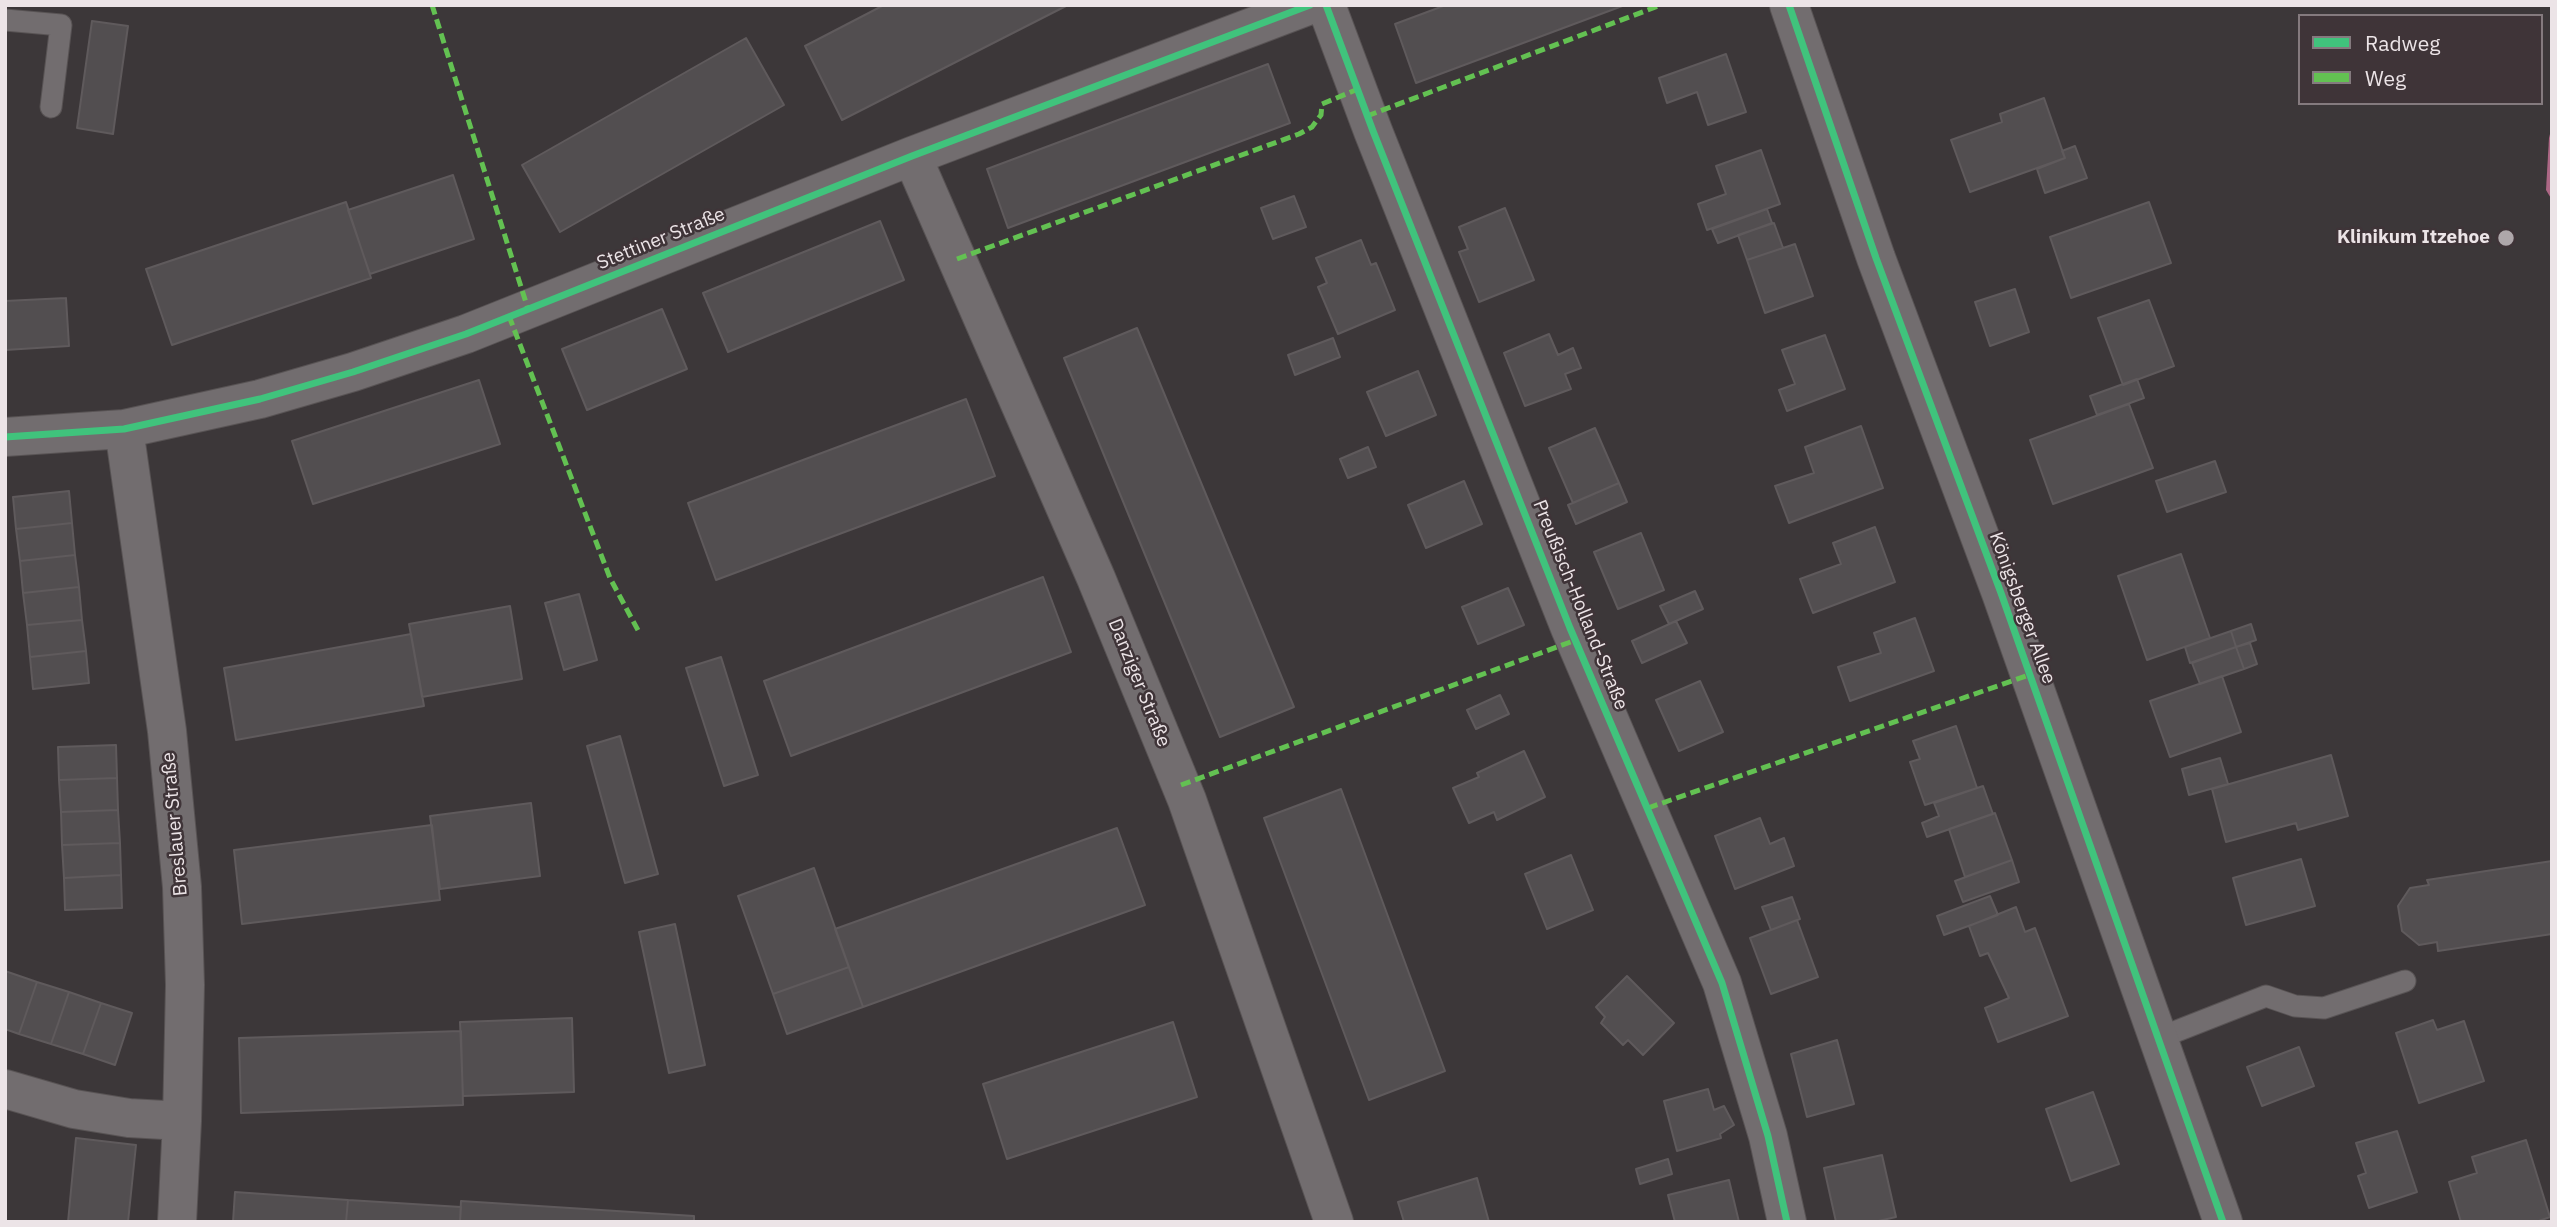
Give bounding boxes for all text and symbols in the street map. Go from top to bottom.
legend [2298,14,2543,105]
text: Radweg [2365,29,2440,57]
text: Weg [2365,64,2406,92]
street label: Stettiner Straße [594,203,728,275]
place label: Klinikum Itzehoe [2337,227,2490,249]
marker: Klinikum Itzehoe [2496,228,2516,248]
street label: Preußisch-Holland-Straße [1527,497,1633,713]
street label: Königsberger Allee [1984,529,2060,687]
street label: Danziger Straße [1103,615,1175,751]
street label: Breslauer Straße [157,751,193,897]

